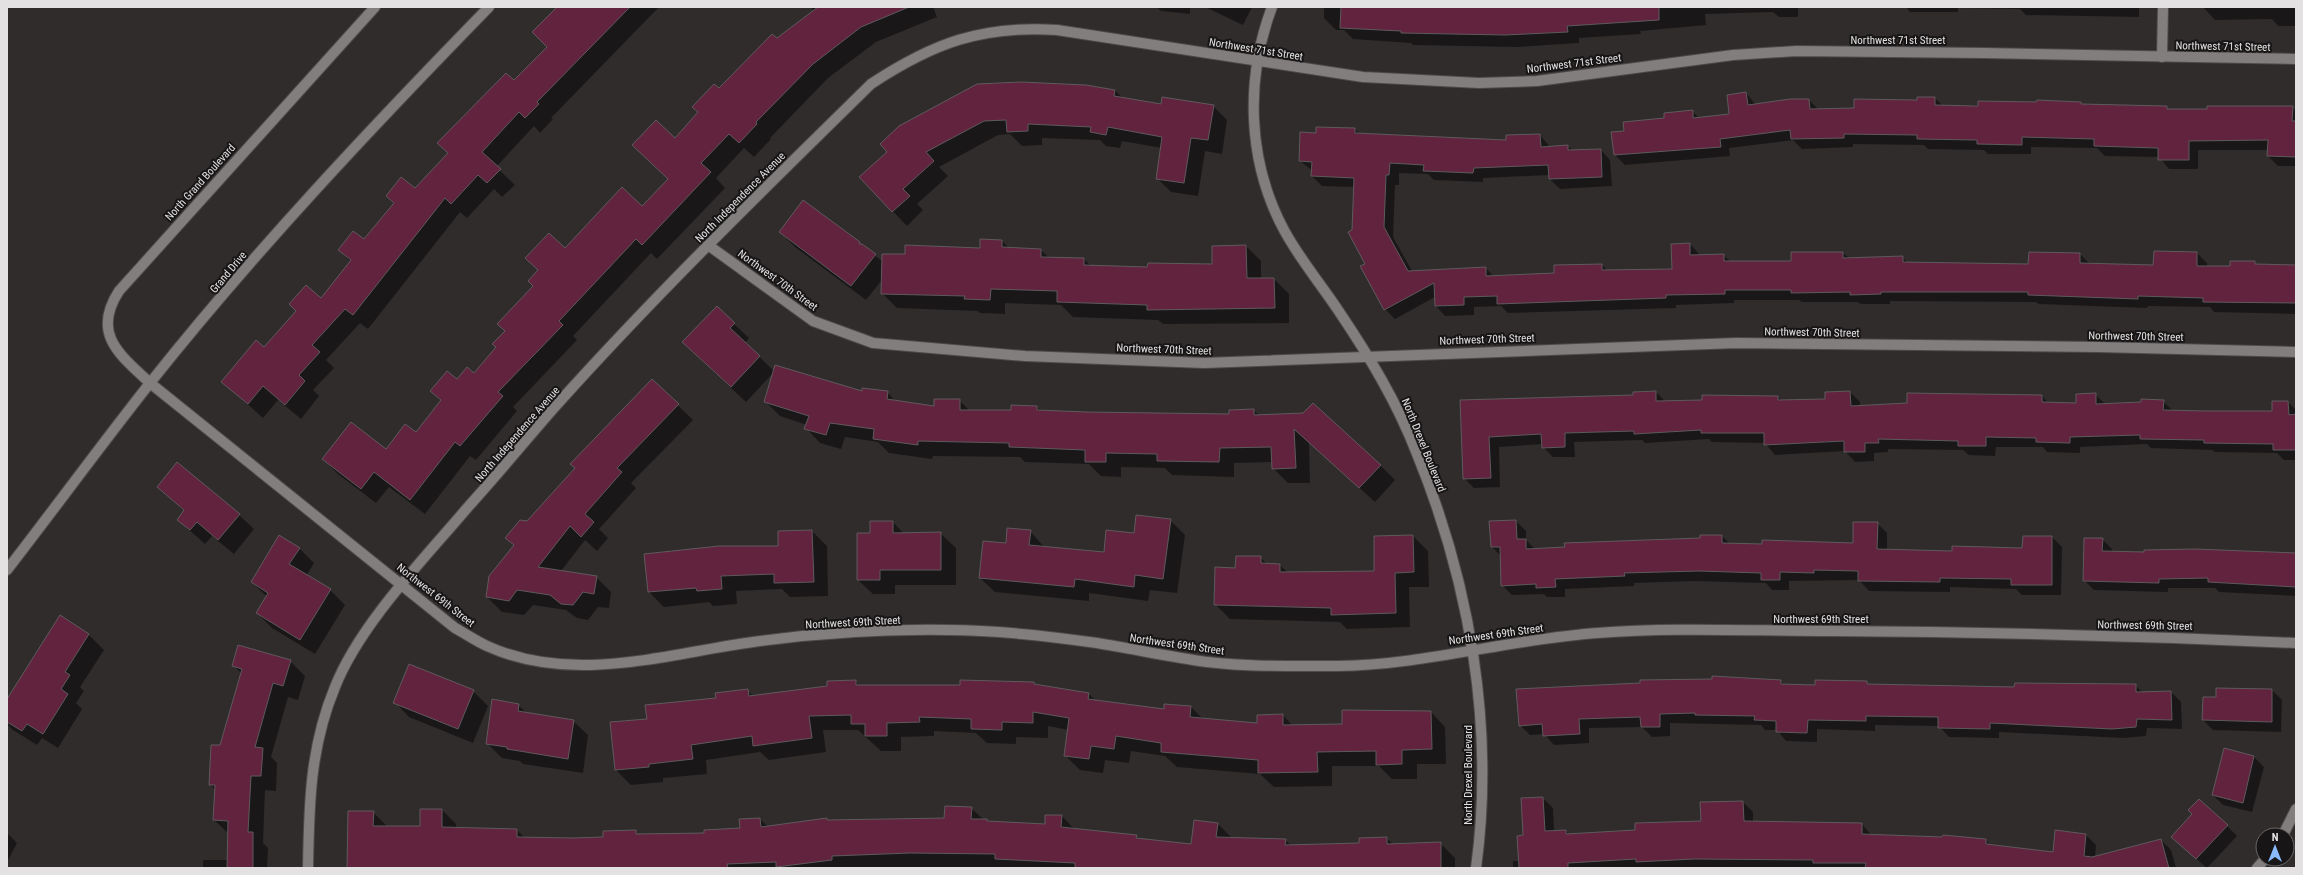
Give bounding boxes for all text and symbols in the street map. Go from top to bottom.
street label: Northwest 71st Street [1850,34,1946,47]
street label: Northwest 71st Street [1208,36,1304,63]
street label: Northwest 71st Street [2175,39,2271,54]
street label: Northwest 71st Street [1526,51,1622,76]
street label: North Grand Boulevard [163,141,238,223]
street label: North Independence Avenue [693,150,788,245]
street label: Northwest 70th Street [735,247,820,314]
street label: Grand Drive [207,249,249,296]
street label: Northwest 70th Street [1764,325,1860,340]
street label: Northwest 70th Street [2088,329,2184,344]
street label: Northwest 70th Street [1439,331,1535,348]
street label: Northwest 70th Street [1116,341,1212,358]
street label: North Independence Avenue [472,384,562,485]
street label: North Drexel Boulevard [1399,397,1448,494]
street label: Northwest 69th Street [394,561,477,630]
street label: Northwest 69th Street [1773,613,1869,626]
street label: Northwest 69th Street [805,614,901,631]
street label: Northwest 69th Street [2097,618,2193,633]
street label: Northwest 69th Street [1448,621,1544,648]
street label: Northwest 69th Street [1129,631,1225,658]
street label: North Drexel Boulevard [1462,725,1475,825]
north arrow [2255,827,2295,867]
text: N [2272,831,2279,844]

